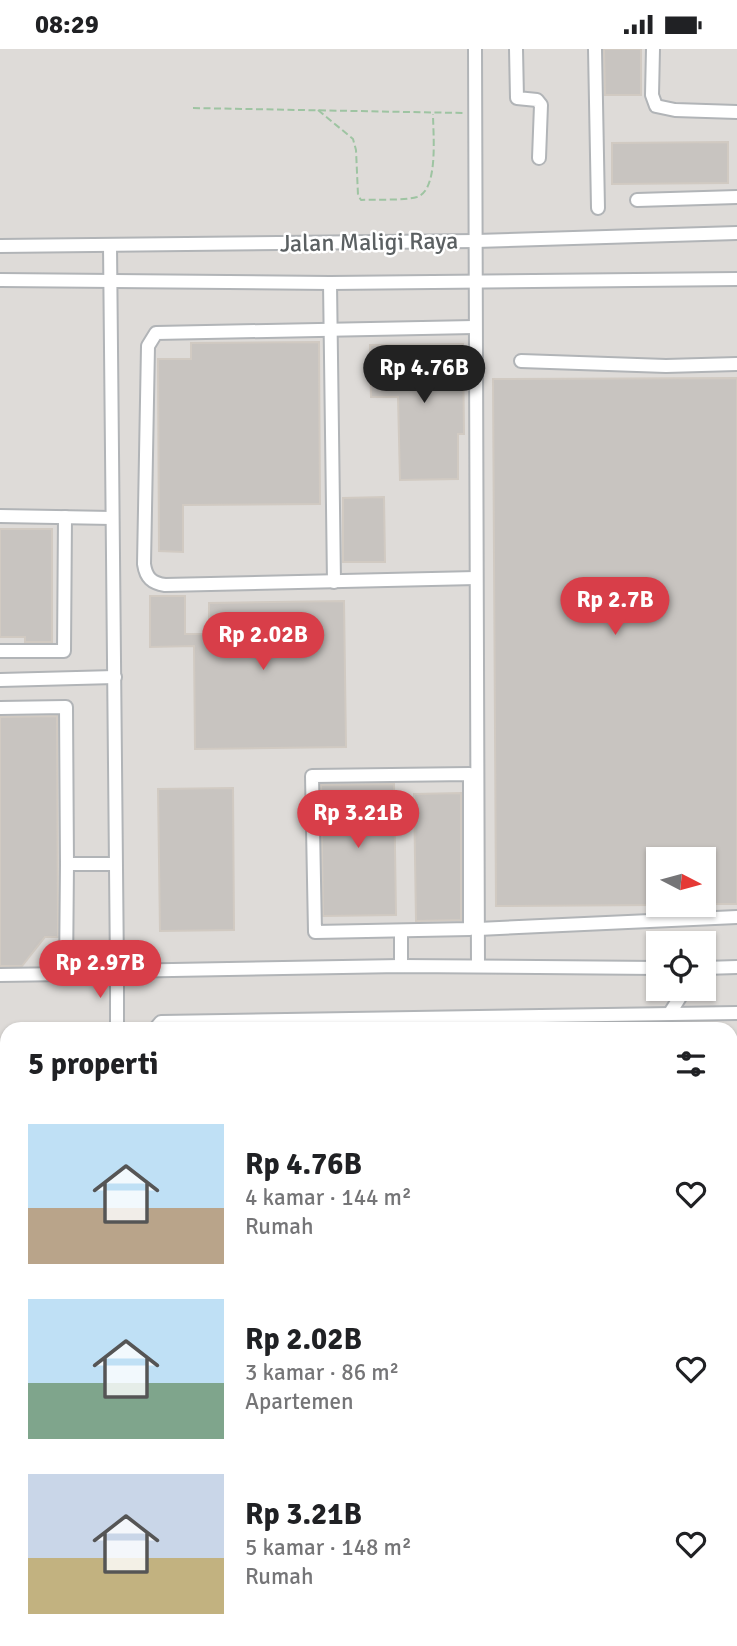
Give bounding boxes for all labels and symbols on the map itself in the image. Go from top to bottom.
street label: Jalan Maligi Raya [280,225,458,259]
pin: Rp 4.76B [352,345,496,405]
pin: Rp 2.7B [550,577,680,637]
pin: Rp 2.02B [191,613,335,672]
pin: Rp 3.21B [286,791,430,850]
north arrow [646,847,716,917]
pin: Rp 2.97B [28,941,172,1000]

